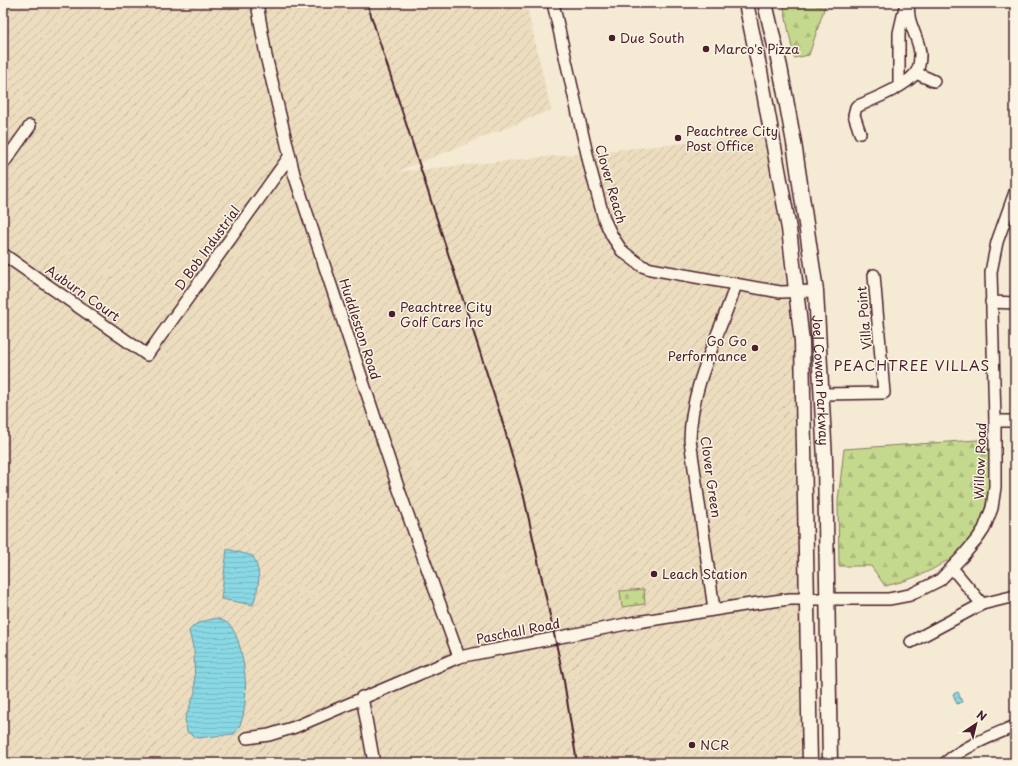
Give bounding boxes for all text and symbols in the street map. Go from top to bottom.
place label: Due South [620,28,685,47]
marker: Due South [607,33,617,43]
place label: Marco's Pizza [714,39,800,58]
marker: Marco's Pizza [701,44,711,54]
place label: Peachtree City Post Office [686,121,778,155]
marker: Peachtree City Post Office [673,133,683,143]
street label: Clover Reach [591,142,632,226]
street label: D Bob Industrial [169,201,244,294]
street label: Auburn Court [42,260,124,325]
street label: Huddleston Road [335,276,386,382]
street label: Villa Point [851,285,876,351]
place label: Peachtree City Golf Cars Inc [400,297,492,331]
marker: Peachtree City Golf Cars Inc [387,309,397,319]
street label: Joel Cowan Parkway [808,314,834,446]
place label: Go Go Performance [668,331,747,365]
marker: Go Go Performance [750,343,760,353]
district label: PEACHTREE VILLAS [834,355,990,376]
street label: Willow Road [969,422,990,500]
street label: Clover Green [696,435,727,519]
place label: Leach Station [662,564,748,583]
marker: Leach Station [649,569,659,579]
street label: Paschall Road [474,613,561,648]
north arrow [956,704,996,744]
text: N [974,706,991,725]
place label: NCR [700,735,730,754]
marker: NCR [687,740,697,750]

